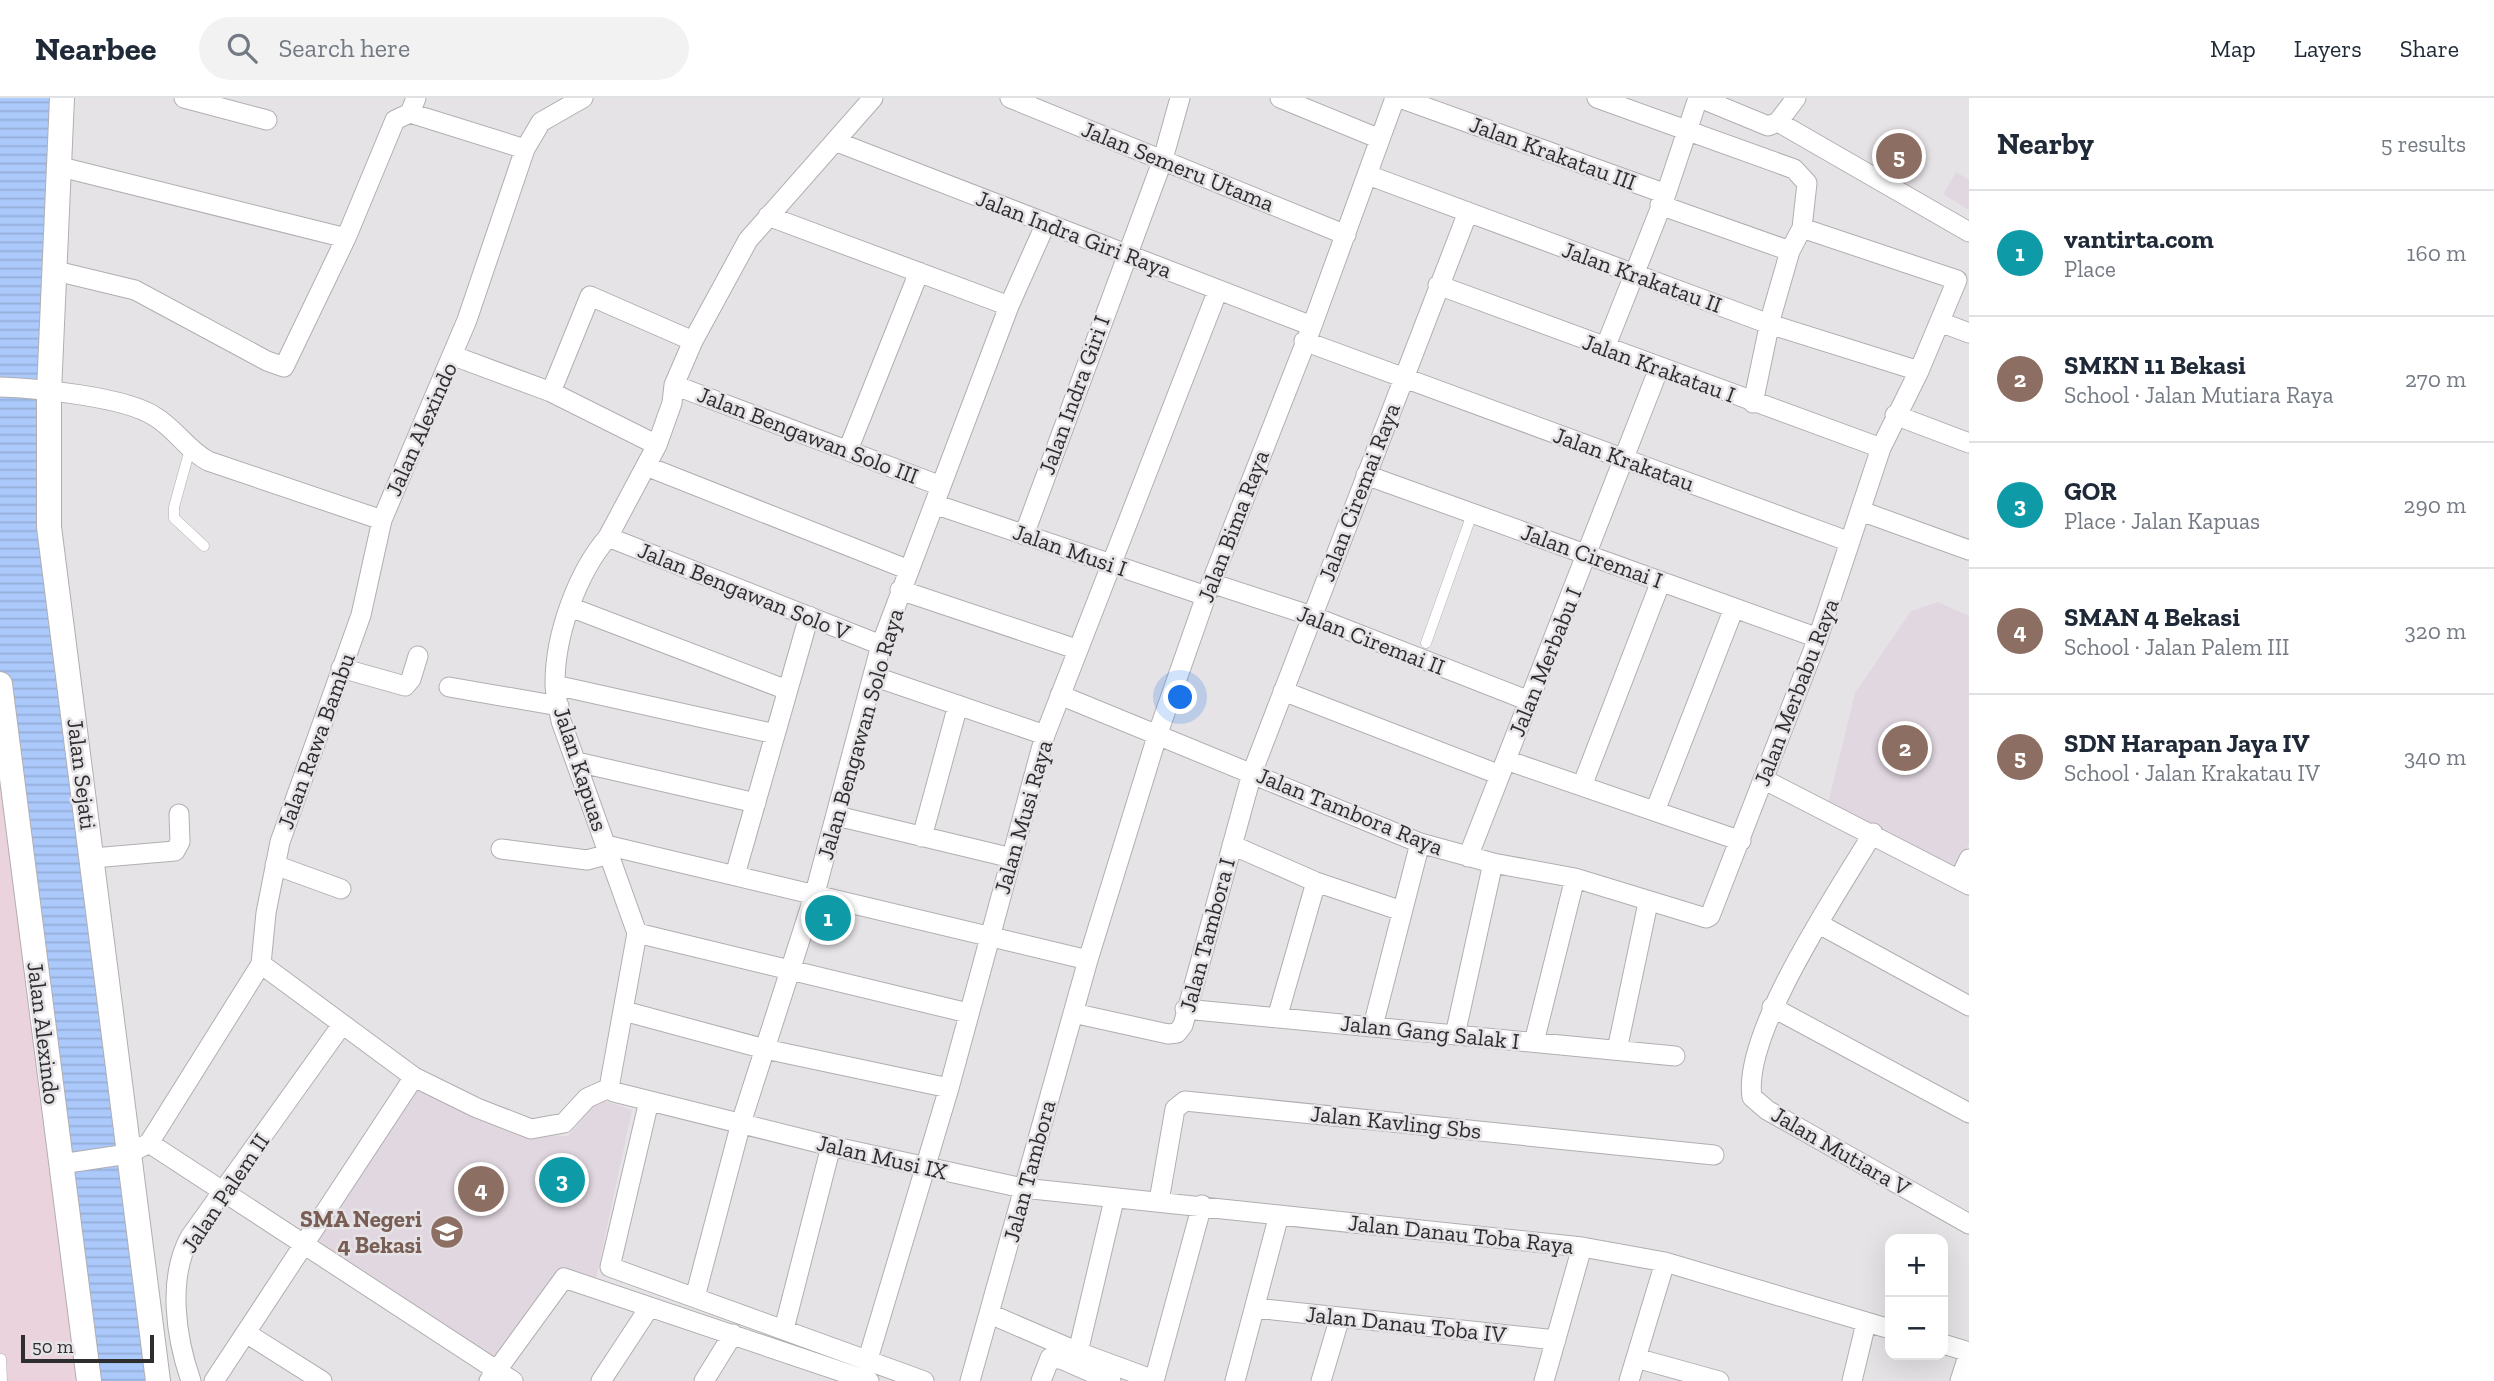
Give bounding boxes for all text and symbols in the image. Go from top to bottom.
search box [199,17,689,80]
text: Nearbee [35,29,157,68]
icon: search [223,29,261,67]
text: Search here [279,32,410,64]
text: Map [2210,34,2256,63]
text: Layers [2294,34,2362,63]
text: Share [2400,34,2459,63]
street label: Jalan Krakatau III [1466,110,1640,196]
street label: Jalan Semeru Utama [1078,115,1278,217]
text: Nearby [1997,126,2094,162]
pin: 5 [1876,130,1922,182]
text: 5 results [2381,130,2466,158]
street label: Jalan Indra Giri Raya [972,184,1176,284]
text: vantirta.com [2064,223,2214,255]
street label: Jalan Krakatau II [1558,235,1726,319]
text: 1 [2015,239,2025,267]
text: 160 m [2407,239,2466,267]
text: Place [2064,255,2116,283]
street label: Jalan Indra Giri I [1032,312,1116,478]
street label: Jalan Krakatau I [1579,327,1739,409]
text: SMKN 11 Bekasi [2064,349,2246,381]
street label: Jalan Alexindo [379,358,463,500]
text: 2 [2014,365,2026,393]
text: 270 m [2405,365,2466,393]
street label: Jalan Bengawan Solo III [694,380,922,490]
text: School · Jalan Mutiara Raya [2064,381,2334,409]
street label: Jalan Ciremai Raya [1312,399,1406,585]
street label: Jalan Krakatau [1550,421,1698,497]
street label: Jalan Bima Raya [1191,446,1275,606]
text: GOR [2064,475,2117,507]
text: 3 [2014,491,2026,519]
text: 290 m [2404,491,2466,519]
text: Place · Jalan Kapuas [2064,507,2260,535]
street label: Jalan Musi I [1009,517,1131,583]
street label: Jalan Ciremai I [1517,517,1667,595]
street label: Jalan Bengawan Solo V [634,536,854,646]
street label: Jalan Merbabu I [1502,583,1588,741]
street label: Jalan Merbabu Raya [1747,594,1845,790]
street label: Jalan Ciremai II [1293,599,1449,681]
text: SMAN 4 Bekasi [2064,601,2240,633]
street label: Jalan Bengawan Solo Raya [811,605,909,863]
text: 4 [2013,617,2027,645]
text: 320 m [2405,617,2466,645]
text: School · Jalan Palem III [2064,633,2290,661]
street label: Jalan Rawa Bambu [271,649,361,833]
your location [1163,680,1197,714]
street label: Jalan Kapuas [548,703,614,835]
street label: Jalan Sejati [61,717,103,831]
pin: 2 [1882,722,1928,774]
text: SDN Harapan Jaya IV [2064,727,2310,759]
street label: Jalan Musi Raya [988,737,1058,897]
text: 5 [2014,743,2026,771]
text: 340 m [2404,743,2466,771]
text: School · Jalan Krakatau IV [2064,759,2320,787]
street label: Jalan Tambora Raya [1253,761,1447,861]
street label: Jalan Tambora I [1173,855,1241,1015]
pin: 1 [805,892,851,944]
street label: Jalan Alexindo [21,960,67,1106]
street label: Jalan Gang Salak I [1339,1009,1521,1055]
street label: Jalan Tambora [997,1097,1061,1245]
street label: Jalan Kavling Sbs [1309,1099,1483,1145]
street label: Jalan Mutiara V [1767,1100,1915,1202]
street label: Jalan Palem II [175,1128,275,1258]
street label: Jalan Musi IX [814,1128,950,1186]
pin: 3 [539,1154,585,1206]
pin: 4 [458,1163,504,1215]
place label: SMA Negeri 4 Bekasi [300,1205,422,1259]
street label: Jalan Danau Toba Raya [1347,1208,1575,1260]
school or university icon: SMA Negeri 4 Bekasi [428,1213,466,1251]
map controls [1885,1234,1948,1360]
button: + [1885,1234,1948,1297]
button: − [1885,1297,1948,1360]
street label: Jalan Danau Toba IV [1304,1300,1508,1348]
scale bar [21,1332,154,1364]
text: 50 m [32,1335,73,1358]

